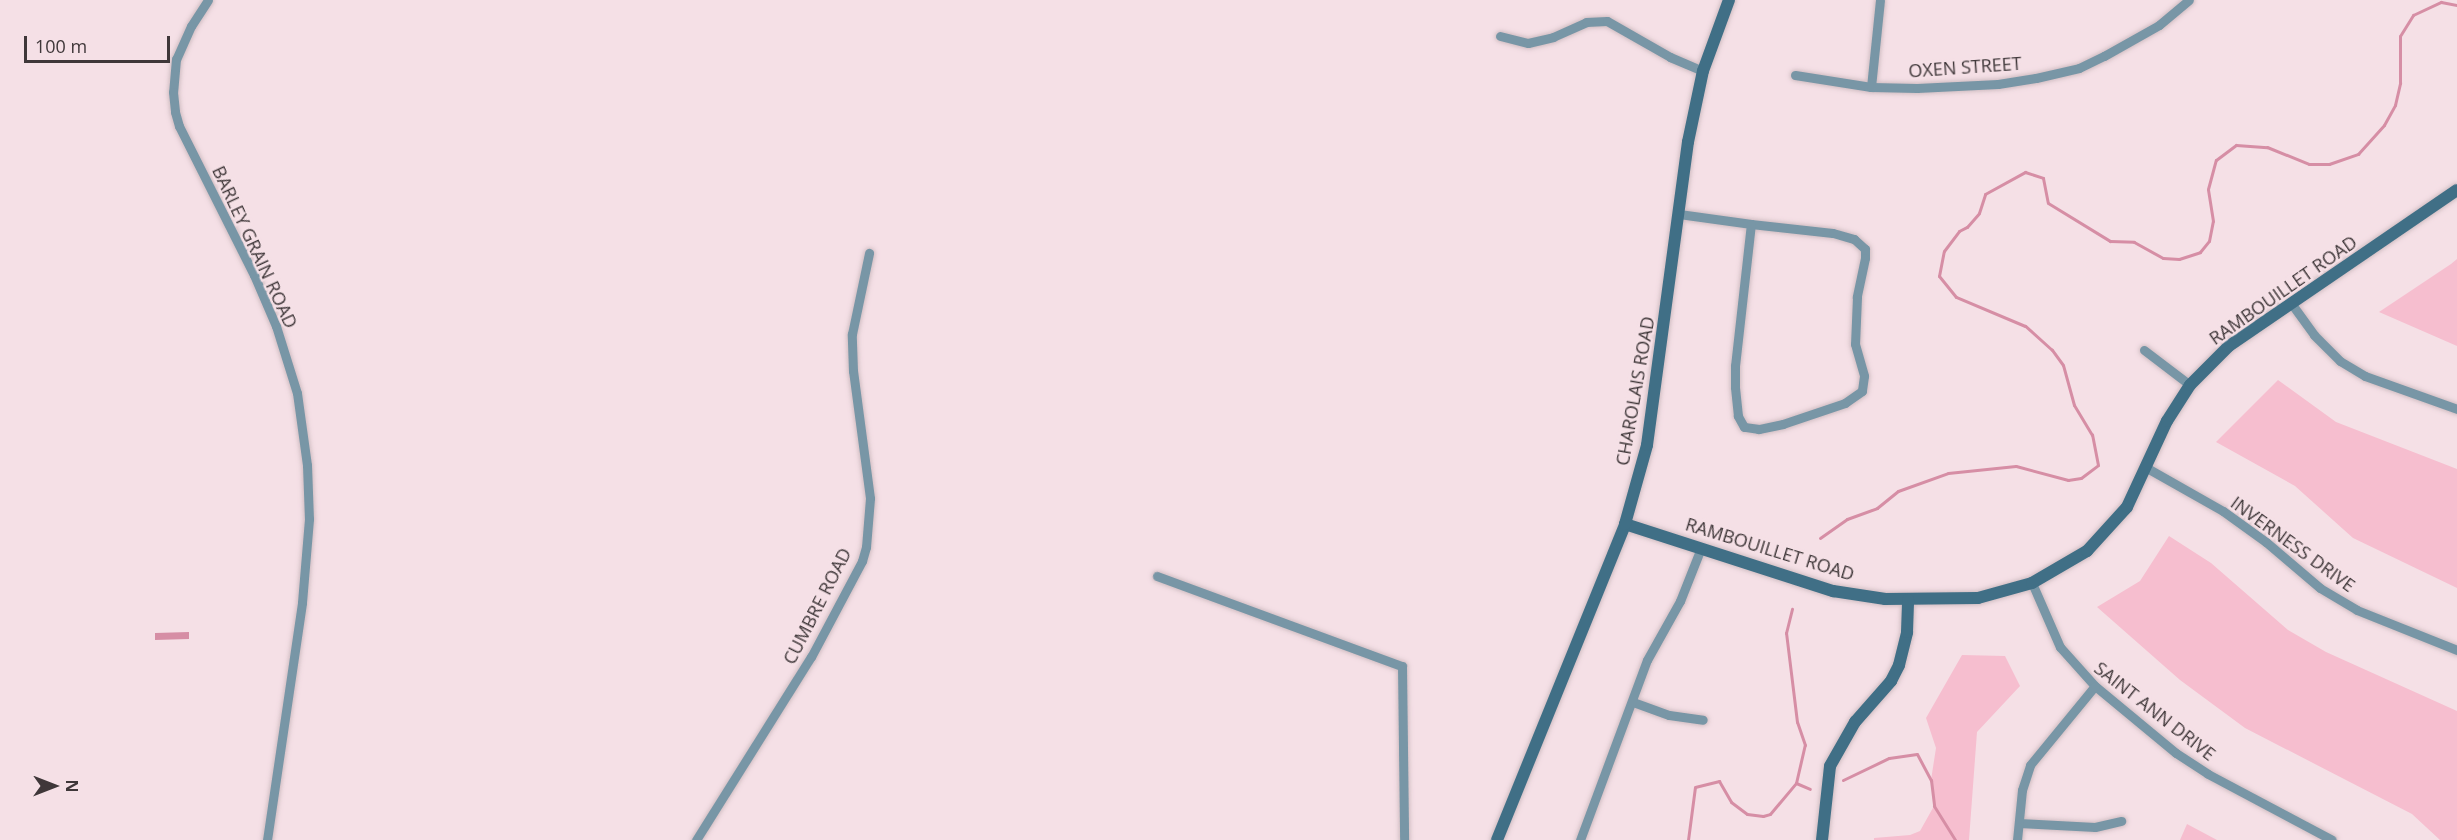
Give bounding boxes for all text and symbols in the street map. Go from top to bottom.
scale bar [27,24,172,62]
text: 100 m [35,34,87,58]
street label: OXEN STREET [1908,52,2022,82]
street label: BARLEY GRAIN ROAD [208,162,302,332]
street label: RAMBOUILLET ROAD [2205,231,2361,349]
street label: CHAROLAIS ROAD [1611,315,1659,467]
street label: INVERNESS DRIVE [2227,492,2359,596]
street label: RAMBOUILLET ROAD [1683,513,1857,585]
street label: CUMBRE ROAD [778,544,856,668]
street label: SAINT ANN DRIVE [2090,657,2220,765]
north arrow [24,756,84,816]
text: N [61,779,83,793]

